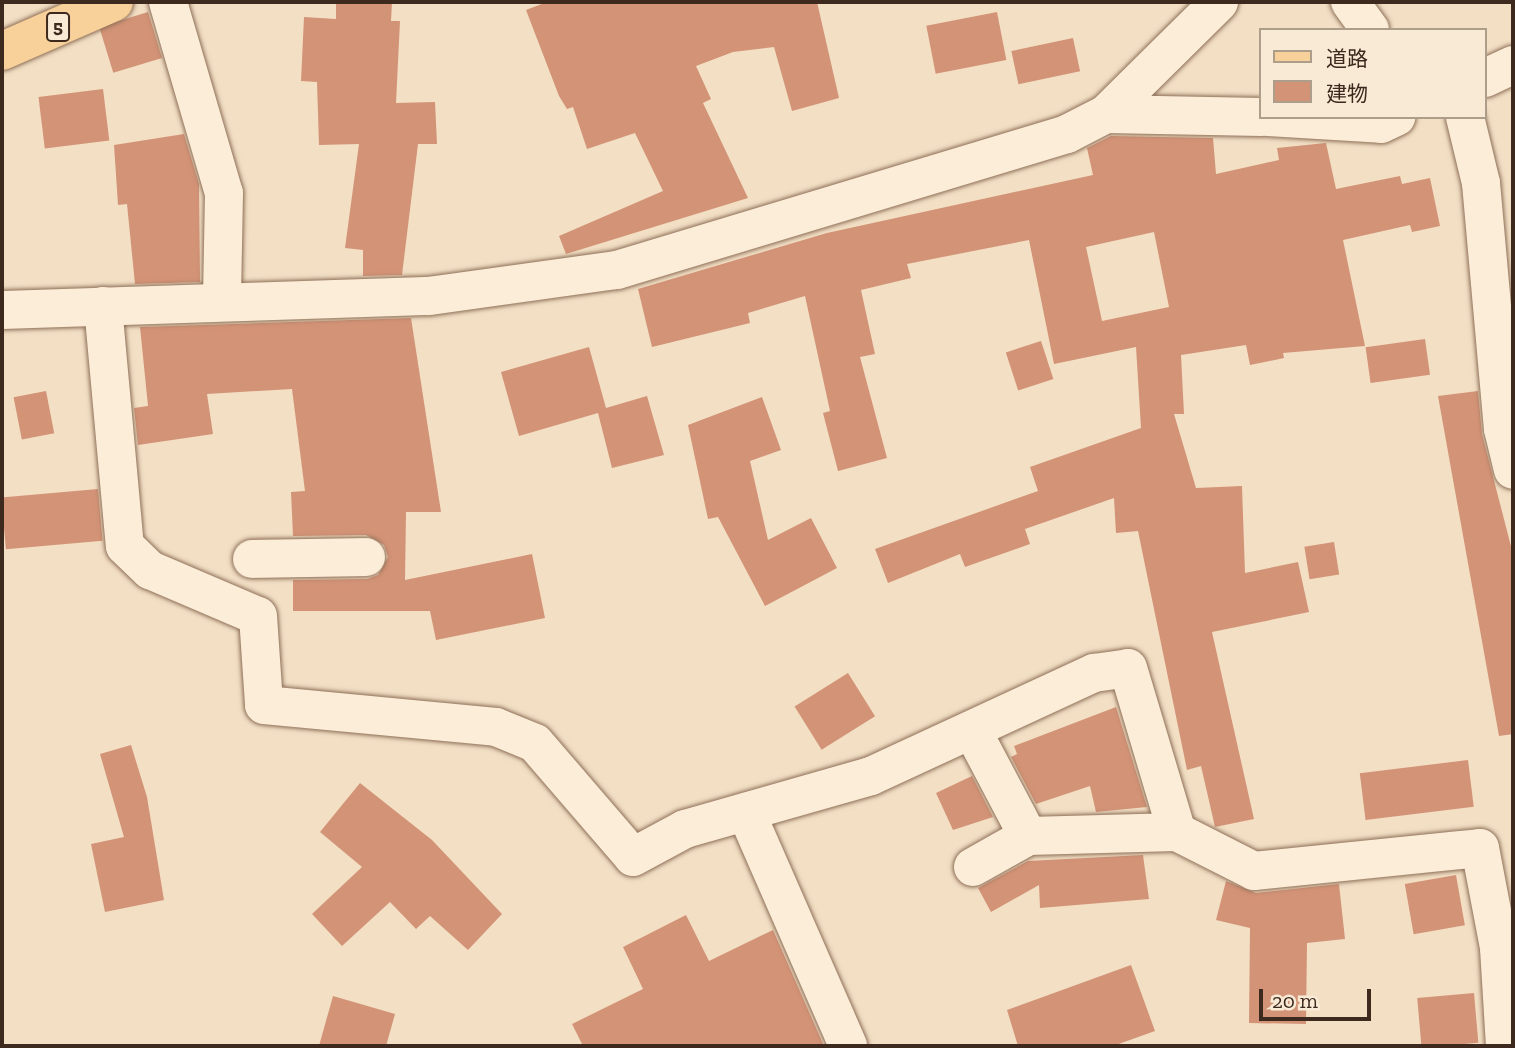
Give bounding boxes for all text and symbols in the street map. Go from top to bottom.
road number: 5 [46,12,70,42]
legend [1260,28,1487,119]
text: 道路 [1326,46,1368,71]
text: 建物 [1326,81,1368,106]
scale bar [1263,974,1375,1018]
text: 20 m [1272,988,1318,1013]

